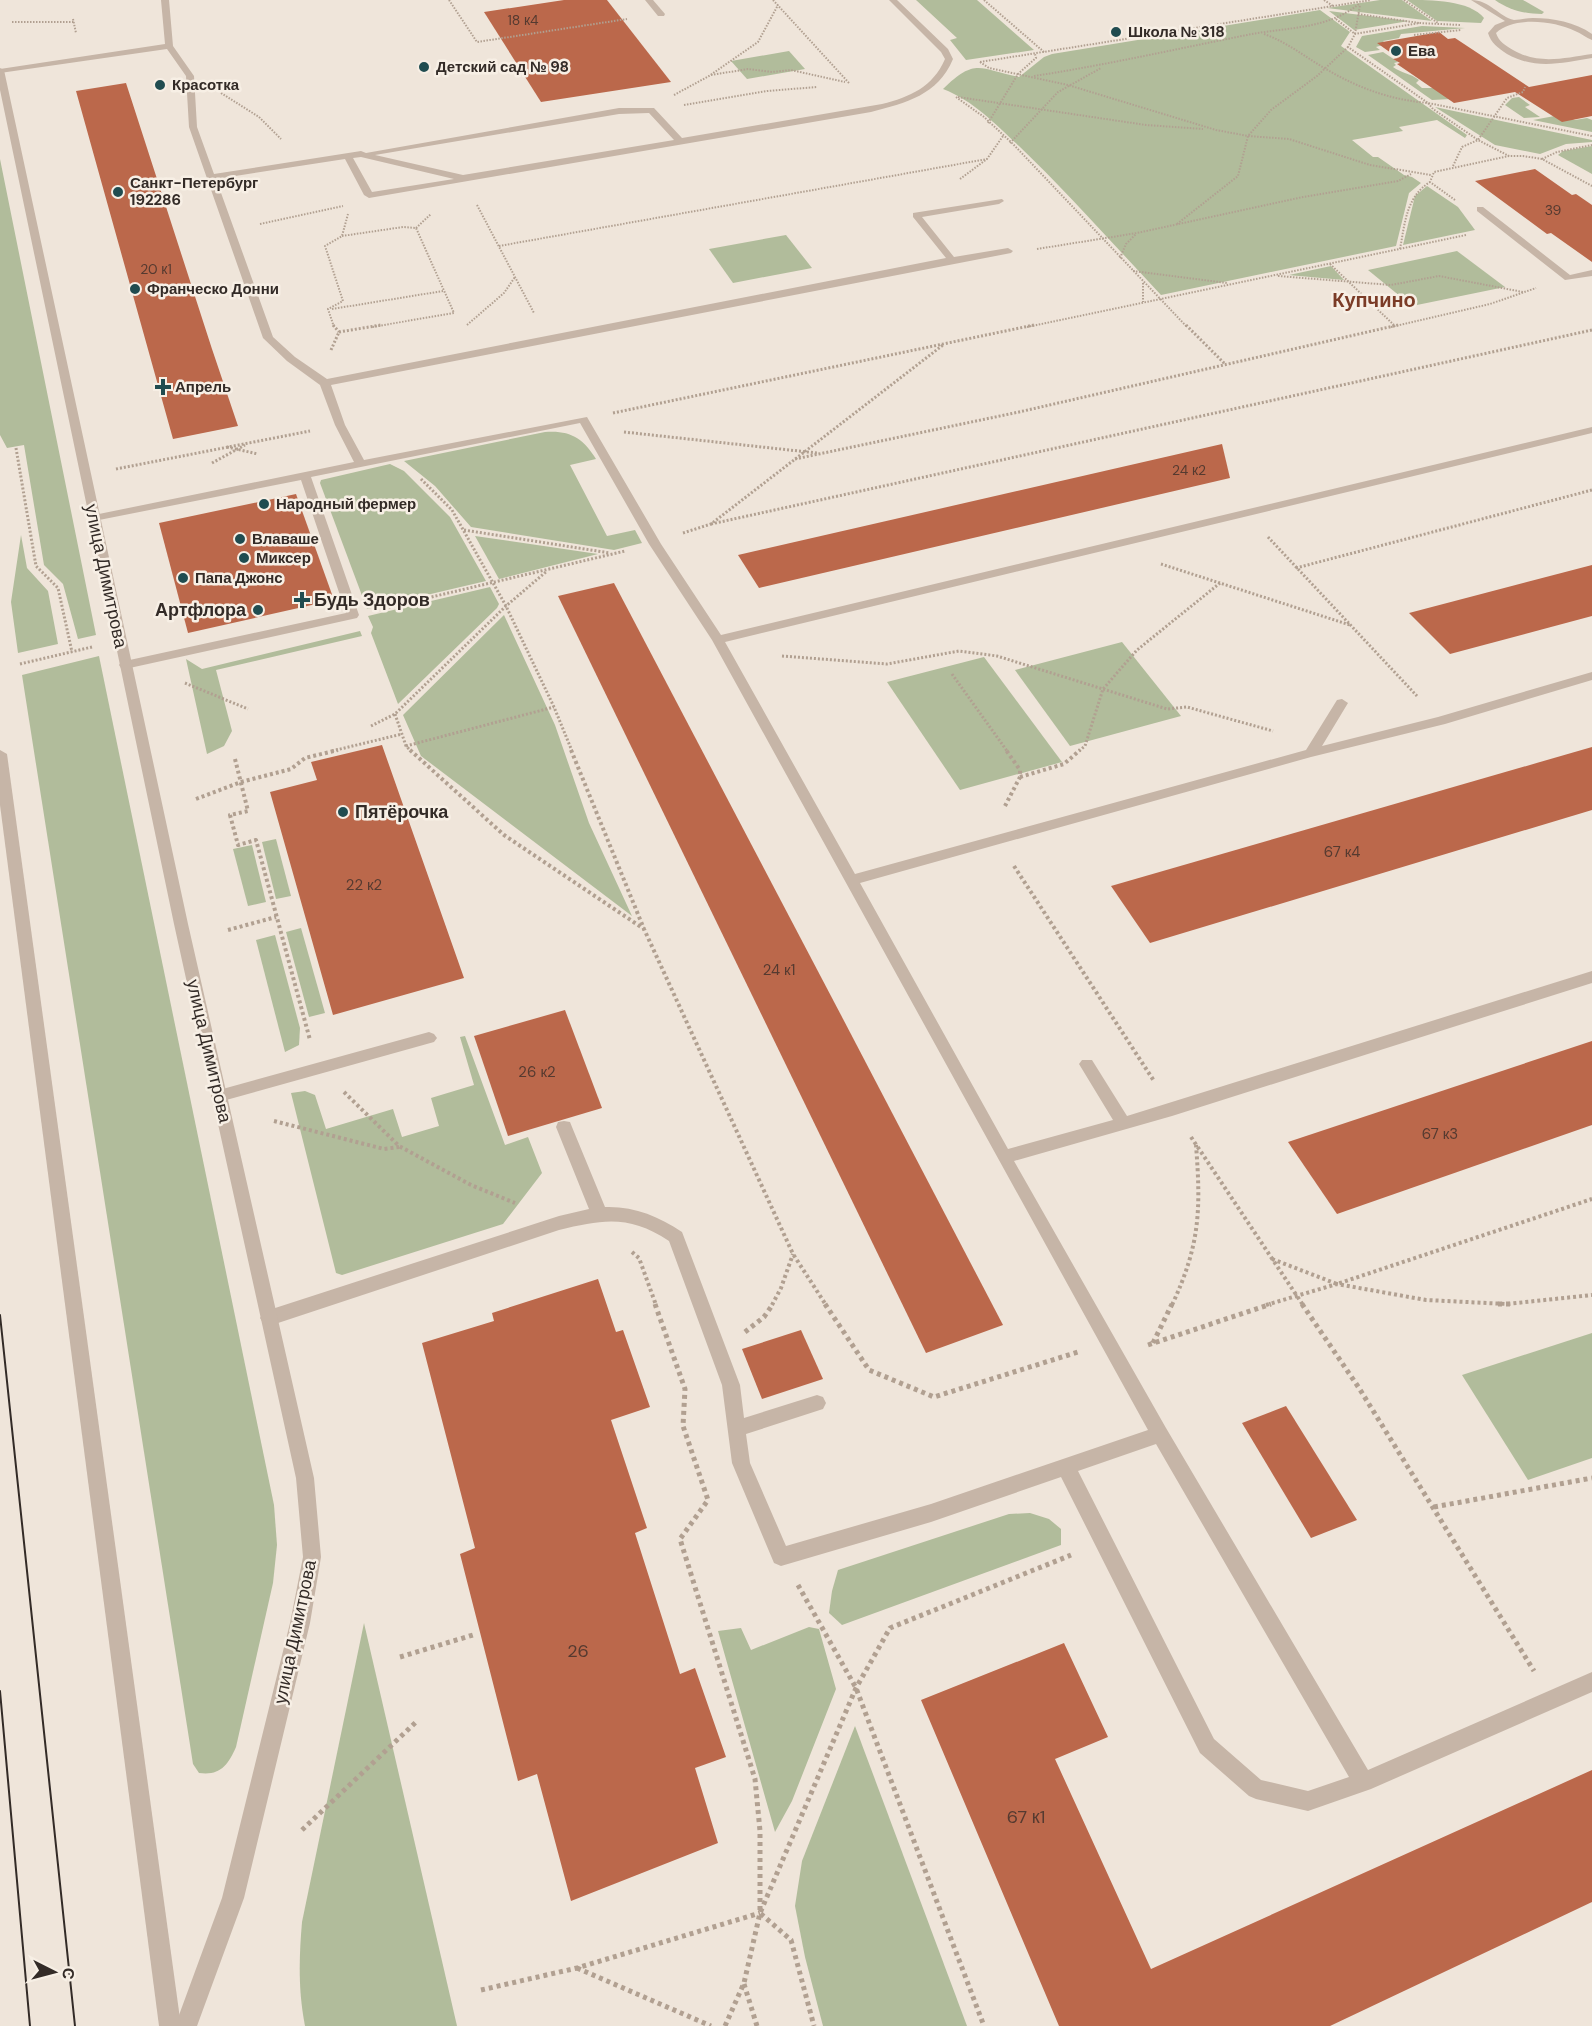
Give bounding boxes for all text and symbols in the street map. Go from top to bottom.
house number: 18 к4 [507,11,539,29]
place label: Школа № 318 [1128,22,1225,42]
marker: Школа № 318 [1109,25,1123,39]
place label: Ева [1408,41,1436,61]
marker: Ева [1389,44,1403,58]
place label: Детский сад № 98 [436,57,569,77]
marker: Детский сад № 98 [417,60,431,74]
place label: Красотка [172,75,240,95]
marker: Красотка [153,78,167,92]
place label: Санкт-Петербург 192286 [130,173,258,210]
marker: Санкт-Петербург 192286 [111,185,125,199]
house number: 39 [1545,201,1562,219]
house number: 20 к1 [140,260,172,278]
place label: Франческо Донни [147,279,279,299]
marker: Франческо Донни [128,282,142,296]
district label: Купчино [1332,287,1416,313]
place label: Апрель [175,377,231,397]
marker: Апрель [156,380,170,394]
house number: 24 к2 [1172,461,1206,479]
place label: Народный фермер [276,494,416,514]
marker: Народный фермер [257,497,271,511]
street label: улица Димитрова [79,502,133,651]
place label: Влаваше [252,529,319,549]
marker: Влаваше [233,532,247,546]
place label: Миксер [256,548,311,568]
marker: Миксер [237,551,251,565]
place label: Папа Джонс [195,568,283,588]
marker: Папа Джонс [176,571,190,585]
place label: Будь Здоров [314,588,430,612]
marker: Будь Здоров [295,593,309,607]
place label: Артфлора [155,598,247,622]
marker: Артфлора [251,603,265,617]
place label: Пятёрочка [355,800,449,824]
marker: Пятёрочка [336,805,350,819]
house number: 67 к4 [1324,842,1360,862]
house number: 22 к2 [346,875,382,895]
house number: 24 к1 [763,960,795,980]
street label: улица Димитрова [181,977,237,1126]
house number: 26 к2 [518,1062,556,1082]
house number: 67 к3 [1422,1124,1458,1144]
street label: улица Димитрова [268,1557,322,1706]
house number: 26 [567,1639,589,1663]
house number: 67 к1 [1007,1805,1045,1829]
north arrow [24,1942,84,2002]
text: С [57,1967,79,1981]

